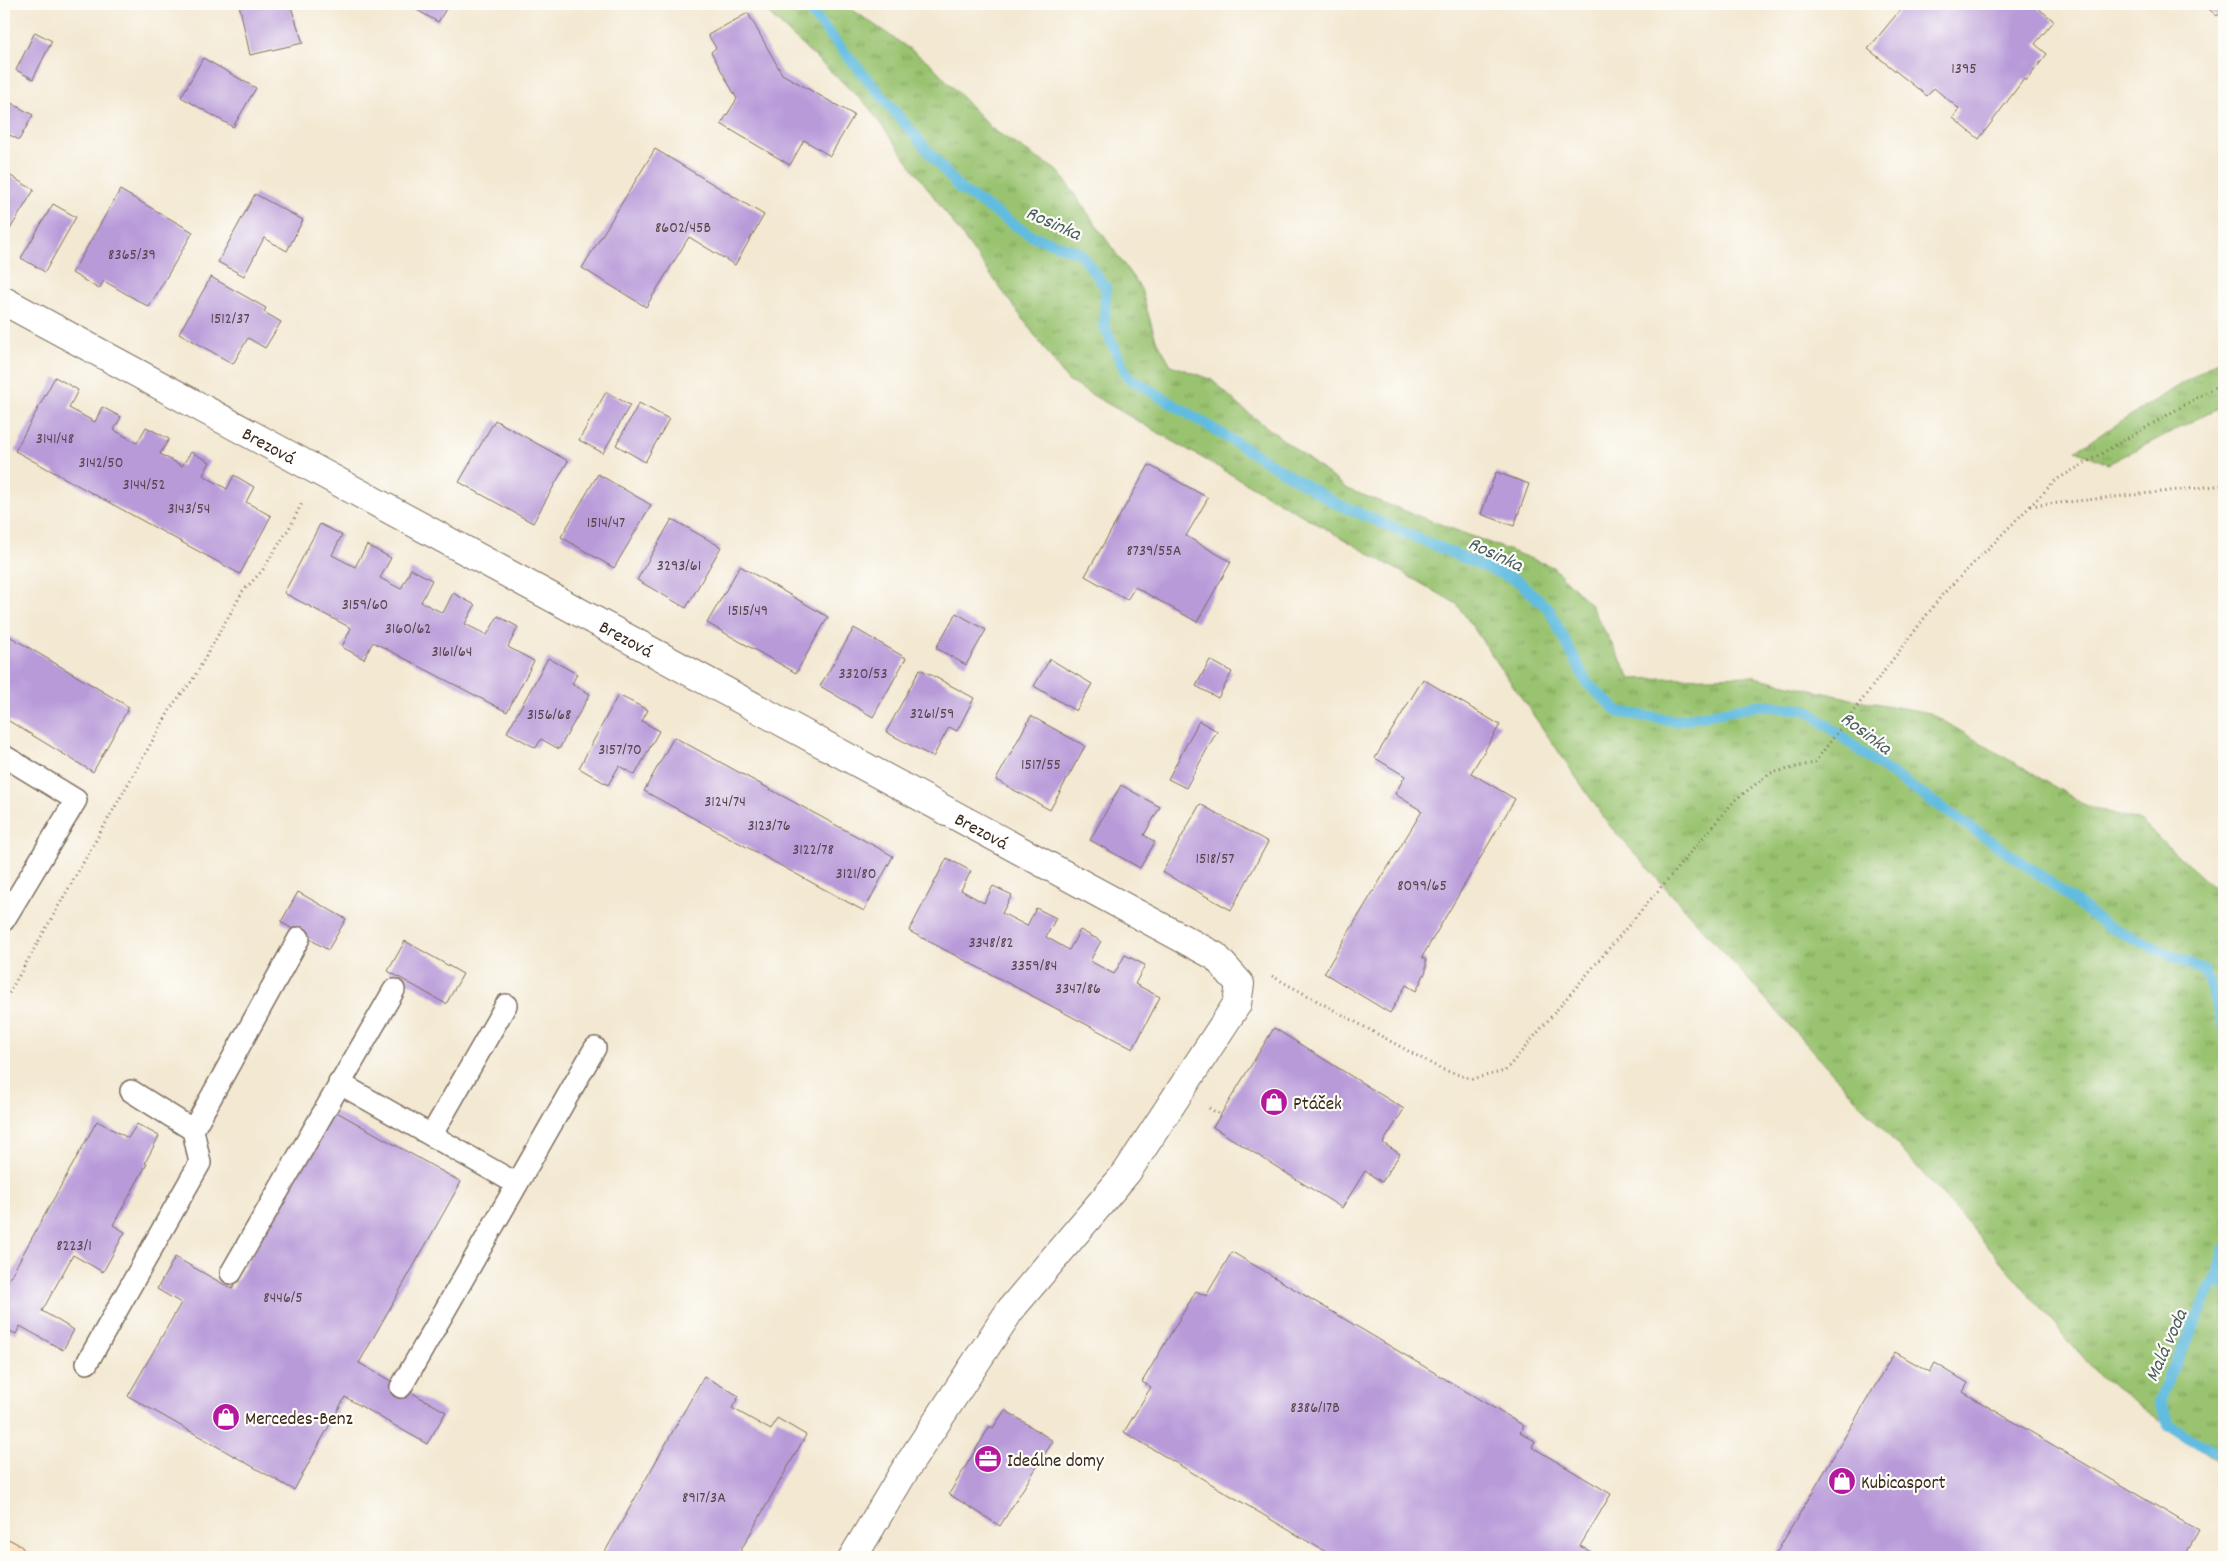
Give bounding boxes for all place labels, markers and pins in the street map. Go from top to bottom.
shop icon: Ptáček [1259,1087,1289,1117]
place label: Ptáček [1293,1092,1342,1119]
shop icon: Mercedes-Benz [211,1402,241,1432]
place label: Mercedes-Benz [245,1407,353,1434]
office icon: Ideálne domy [973,1444,1003,1474]
place label: Ideálne domy [1007,1449,1104,1476]
shop icon: Kubicasport [1827,1466,1857,1496]
place label: Kubicasport [1861,1471,1946,1498]

